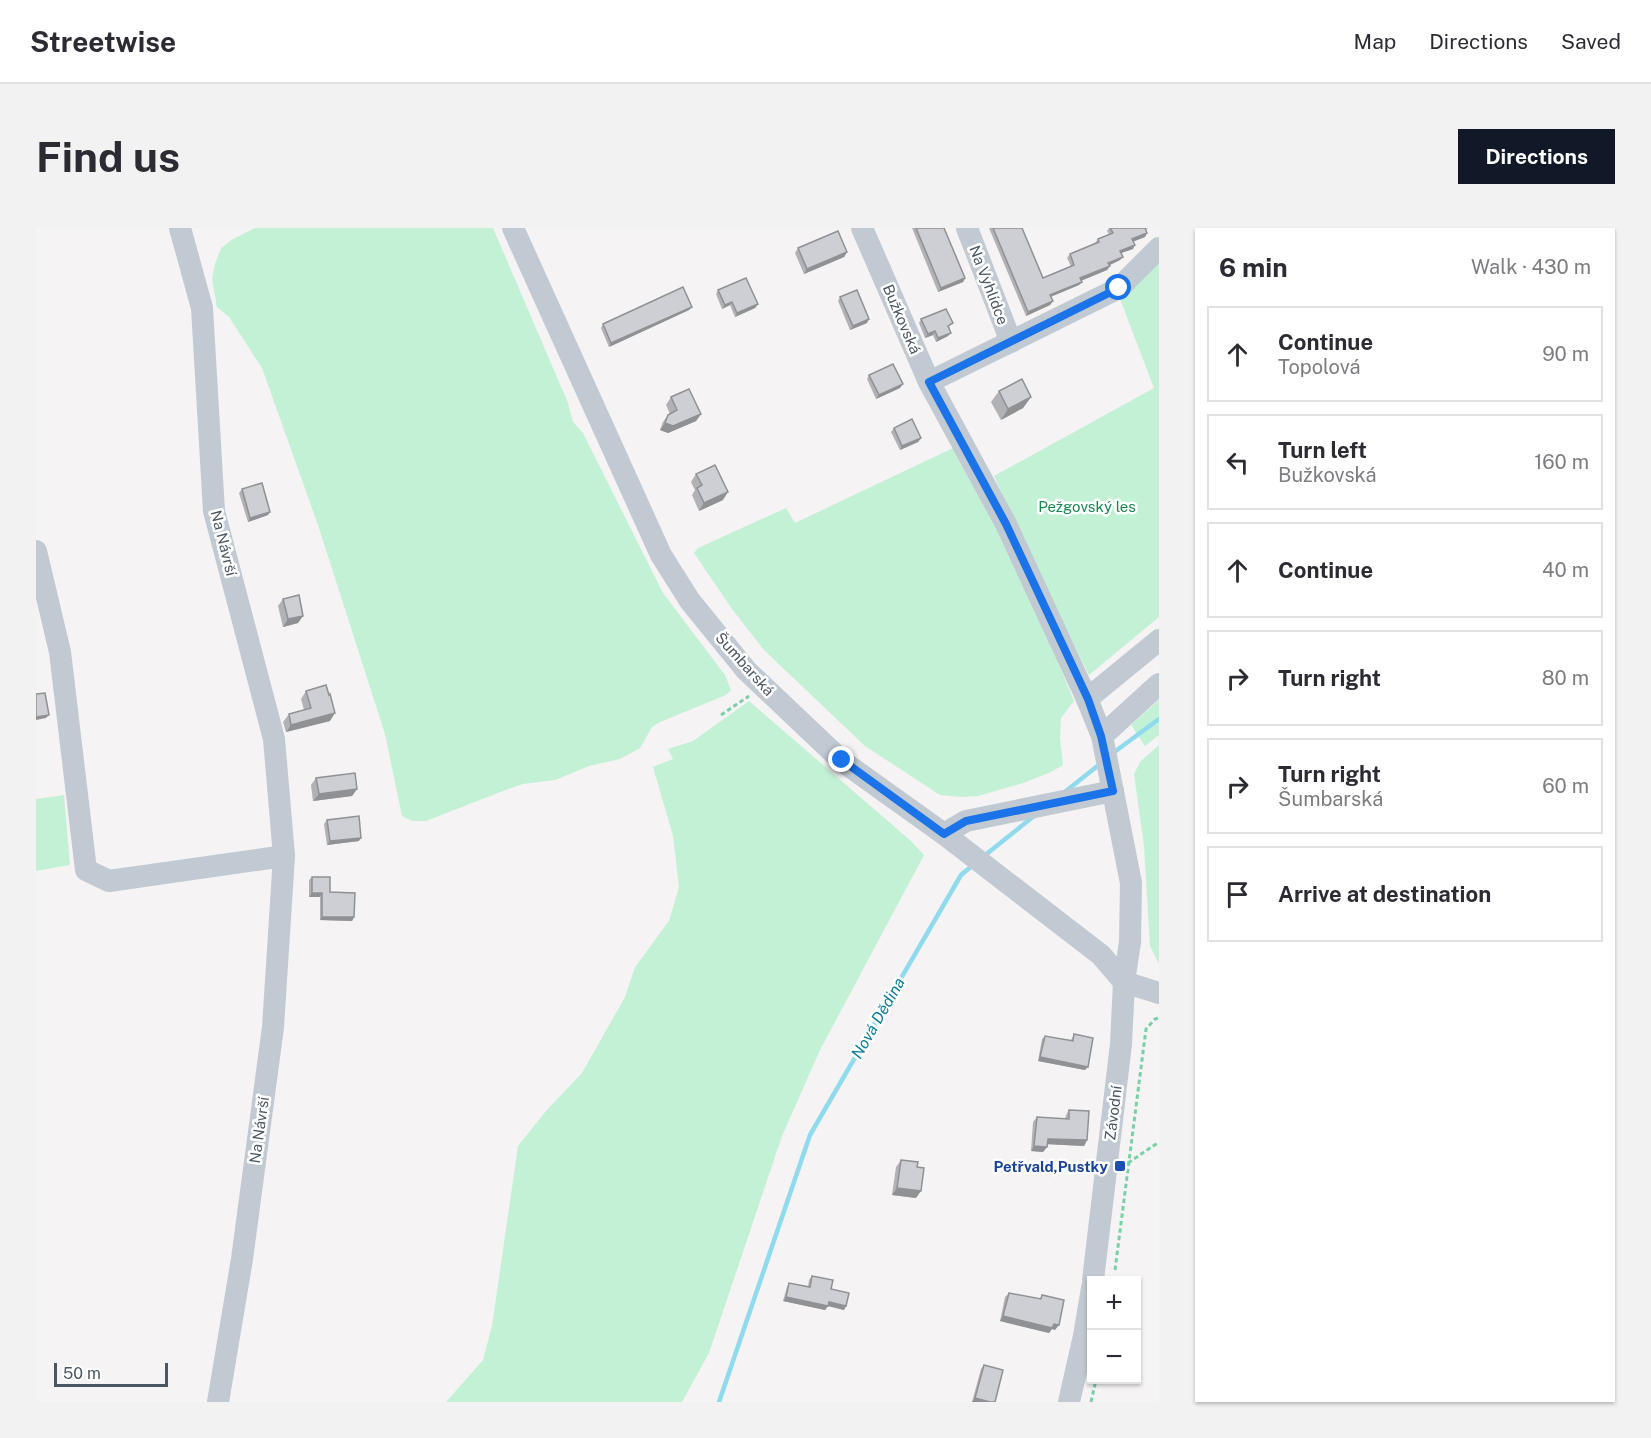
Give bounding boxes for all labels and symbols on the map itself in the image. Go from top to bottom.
street label: Na Vyhlídce [966,243,1012,327]
route start [1105,274,1131,300]
street label: Bužkovská [880,282,924,356]
park label: Pežgovský les [1038,498,1136,515]
street label: Na Návrší [208,508,240,578]
street label: Šumbarská [712,629,778,699]
route end [828,746,854,772]
water label: Nová Dědina [847,974,909,1062]
street label: Závodní [1101,1084,1125,1141]
street label: Na Návrší [246,1095,272,1164]
place label: Petřvald,Pustky [993,1158,1109,1175]
marker: Petřvald,Pustky [1113,1159,1127,1173]
scale bar [54,1360,168,1388]

